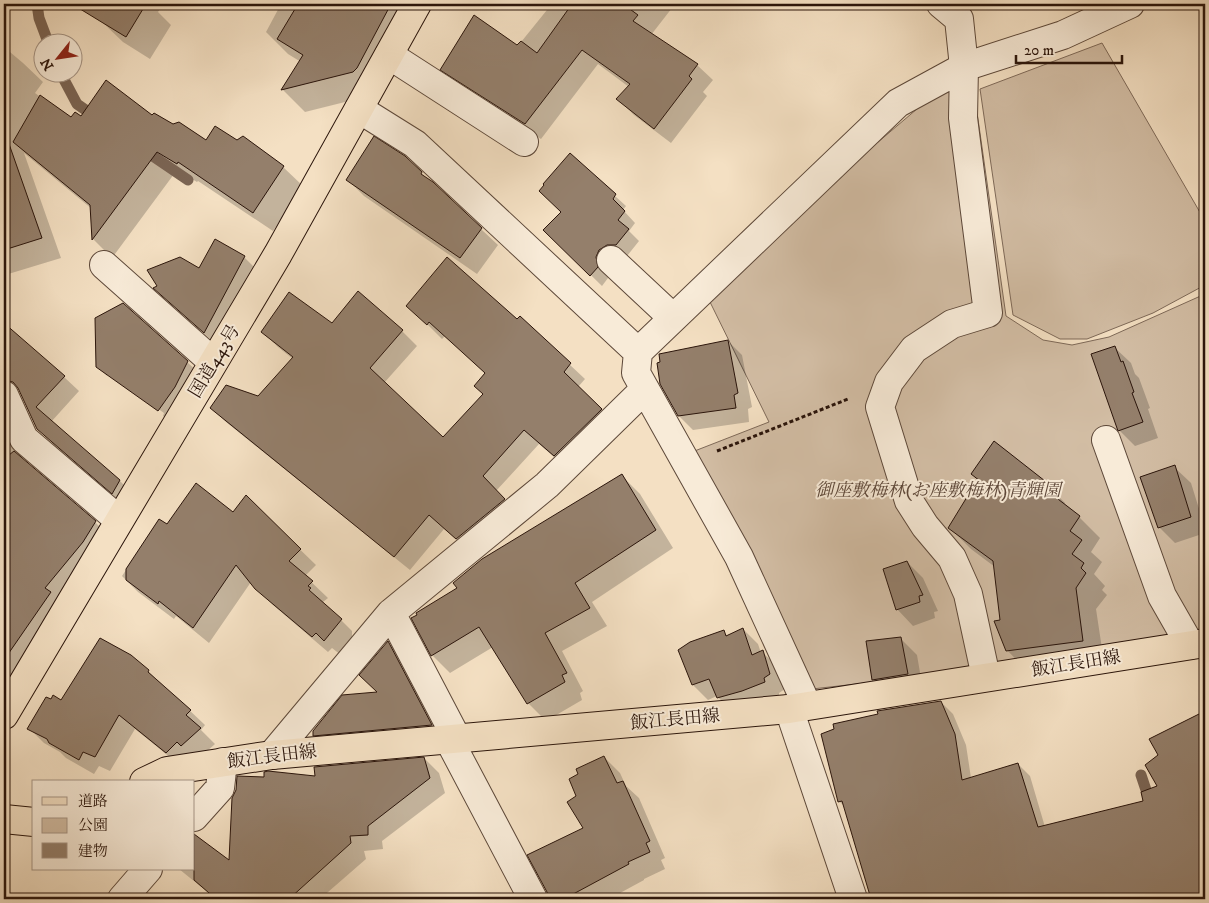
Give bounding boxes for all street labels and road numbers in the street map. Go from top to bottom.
street label: 国道443号 [184,321,245,402]
street label: 飯江長田線 [1030,646,1122,682]
street label: 飯江長田線 [629,705,721,735]
street label: 飯江長田線 [226,741,318,773]

